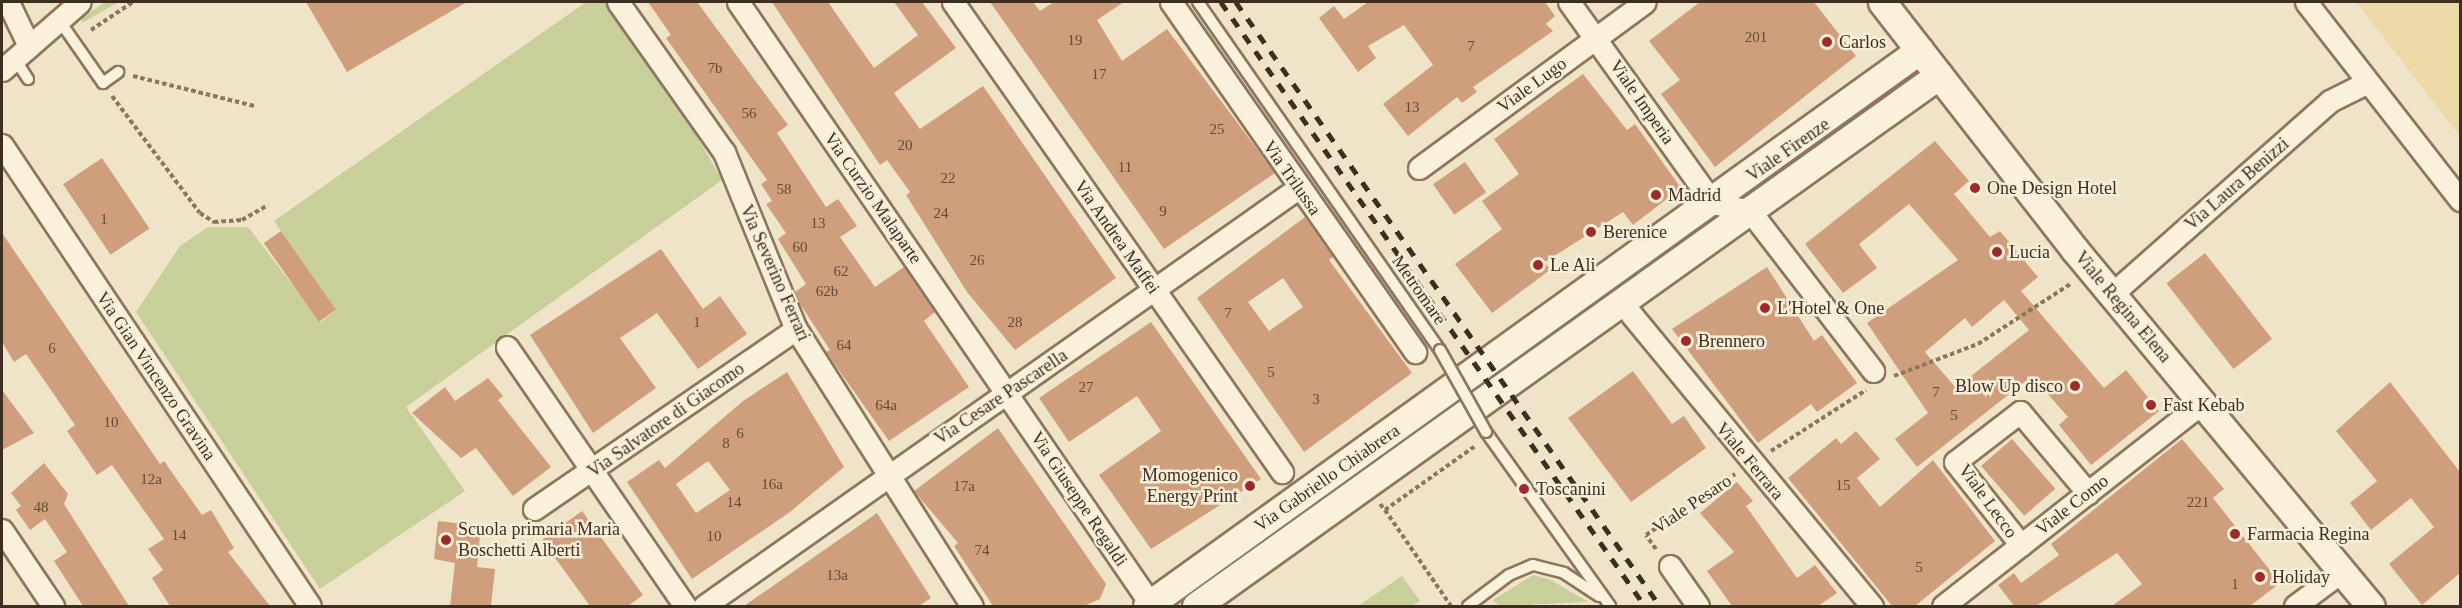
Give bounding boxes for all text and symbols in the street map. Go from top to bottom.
house number: 201 [1745,29,1767,47]
place label: Carlos [1839,31,1886,53]
house number: 19 [1068,32,1082,50]
marker: Carlos [1820,35,1834,49]
house number: 7 [1467,38,1475,56]
street label: Viale Lugo [1493,53,1571,117]
street label: Viale Imperia [1605,56,1679,148]
house number: 7b [708,60,722,78]
house number: 17 [1092,66,1106,84]
house number: 13 [1404,99,1420,117]
house number: 56 [742,105,756,123]
street label: Viale Firenze [1742,114,1834,186]
house number: 25 [1210,121,1224,139]
street label: Via Curzio Malaparte [819,128,927,268]
street label: Via Laura Benizzi [2181,133,2293,235]
street label: Via Trilussa [1258,136,1326,220]
house number: 20 [898,137,912,155]
house number: 11 [1118,159,1132,177]
house number: 22 [940,170,956,188]
street label: Via Andrea Maffei [1069,175,1165,299]
place label: One Design Hotel [1987,177,2117,199]
house number: 58 [776,181,792,199]
marker: One Design Hotel [1968,181,1982,195]
place label: Madrid [1668,184,1721,206]
marker: Madrid [1649,188,1663,202]
street label: Via Severino Ferrari [735,202,815,344]
house number: 9 [1159,203,1167,221]
house number: 24 [934,205,948,223]
house number: 1 [100,211,108,229]
house number: 13 [810,215,826,233]
place label: Berenice [1603,221,1667,243]
marker: Berenice [1584,225,1598,239]
house number: 60 [792,239,808,257]
place label: Lucia [2009,241,2050,263]
marker: Lucia [1990,245,2004,259]
street label: Viale Regina Elena [2070,247,2176,367]
street label: Metromare [1387,251,1451,329]
house number: 26 [970,252,984,270]
place label: Le Ali [1550,254,1596,276]
marker: Le Ali [1531,258,1545,272]
house number: 62 [834,263,848,281]
house number: 62b [816,283,838,301]
street label: Via Gian Vincenzo Gravina [91,287,221,465]
place label: L'Hotel & One [1777,297,1884,319]
marker: L'Hotel & One [1758,301,1772,315]
house number: 7 [1224,305,1232,323]
house number: 1 [693,314,701,332]
house number: 28 [1008,314,1022,332]
place label: Brennero [1698,330,1765,352]
marker: Brennero [1679,334,1693,348]
house number: 64 [836,337,852,355]
house number: 6 [48,340,56,358]
street label: Via Cesare Pascarella [930,344,1072,450]
street label: Via Salvatore di Giacomo [583,358,749,482]
house number: 5 [1267,364,1275,382]
place label: Blow Up disco [1955,375,2063,397]
house number: 27 [1078,379,1094,397]
marker: Blow Up disco [2068,379,2082,393]
house number: 7 [1932,384,1940,402]
house number: 3 [1312,391,1320,409]
place label: Fast Kebab [2163,394,2244,416]
house number: 64a [875,397,897,415]
marker: Fast Kebab [2144,398,2158,412]
house number: 5 [1950,407,1958,425]
house number: 10 [104,414,118,432]
street label: Viale Ferrara [1711,418,1789,504]
street label: Via Gabriello Chiabrera [1250,420,1404,536]
house number: 6 [736,425,744,443]
street label: Via Giuseppe Regaldi [1026,428,1132,570]
house number: 8 [722,435,730,453]
street label: Viale Lecco [1954,460,2022,542]
place label: Momogenico Energy Print [1142,465,1238,508]
street label: Viale Pesaro [1648,470,1736,538]
street label: Viale Como [2031,470,2113,540]
house number: 12a [140,471,162,489]
house number: 16a [761,476,783,494]
house number: 15 [1836,477,1850,495]
house number: 17a [953,478,975,496]
place label: Toscanini [1536,478,1606,500]
marker: Momogenico Energy Print [1243,479,1257,493]
marker: Toscanini [1517,482,1531,496]
house number: 14 [726,494,742,512]
house number: 221 [2187,494,2209,512]
house number: 48 [34,499,48,517]
place label: Scuola primaria Maria Boschetti Alberti [458,519,620,562]
place label: Farmacia Regina [2247,523,2369,545]
house number: 14 [172,527,186,545]
marker: Farmacia Regina [2228,527,2242,541]
house number: 10 [706,528,722,546]
marker: Scuola primaria Maria Boschetti Alberti [439,533,453,547]
house number: 74 [974,542,990,560]
house number: 5 [1915,559,1923,577]
place label: Holiday [2272,566,2330,588]
house number: 13a [826,567,848,585]
marker: Holiday [2253,570,2267,584]
house number: 1 [2231,576,2239,594]

